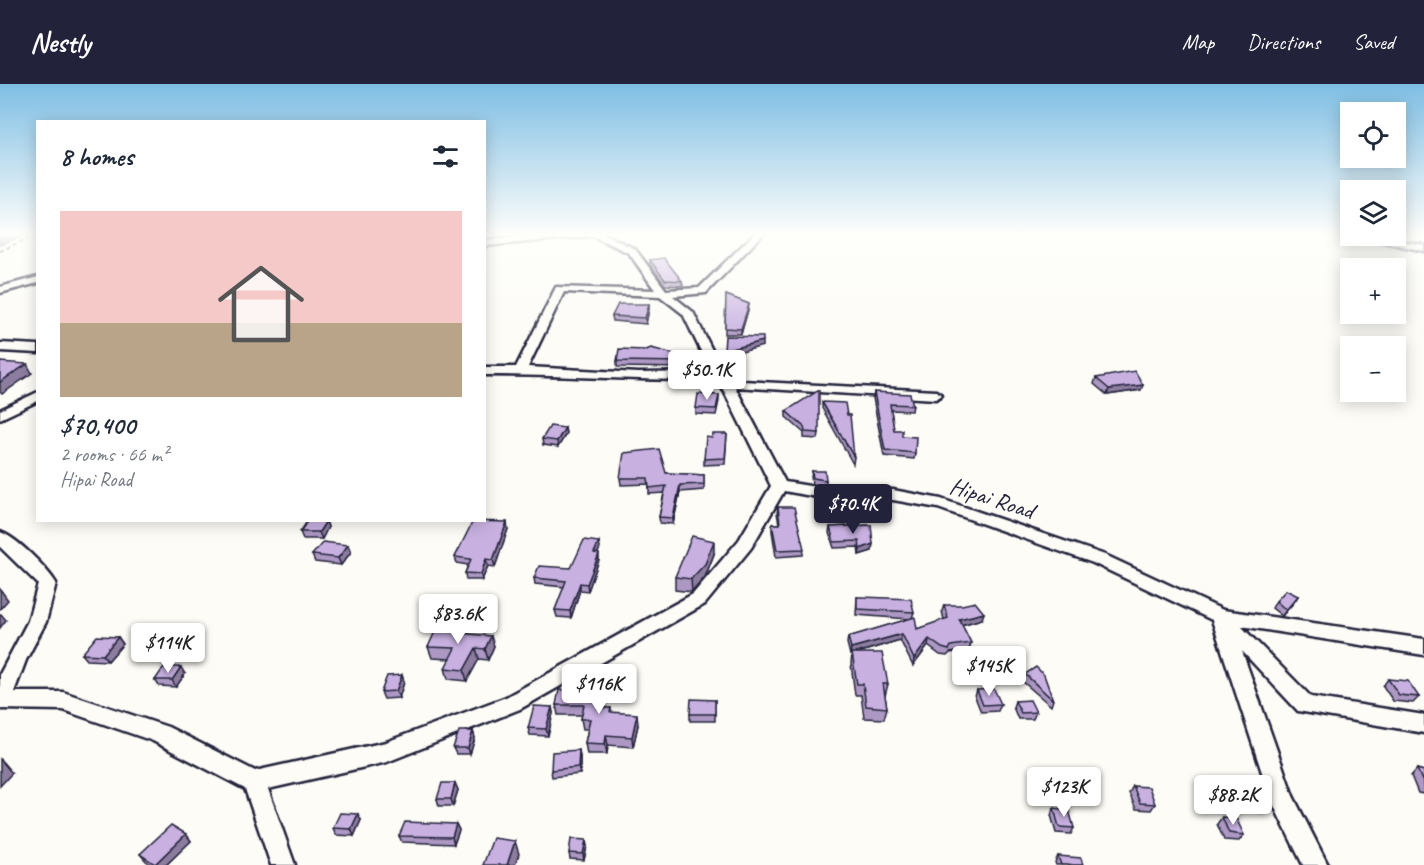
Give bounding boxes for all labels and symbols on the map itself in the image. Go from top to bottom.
pin: $50.1K [658,350,756,401]
street label: Hipai Road [946,470,1041,527]
pin: $70.4K [804,484,902,535]
pin: $83.6K [409,594,507,645]
pin: $114K [126,623,210,674]
pin: $145K [947,646,1031,697]
pin: $116K [557,664,641,715]
pin: $123K [1022,767,1106,818]
pin: $88.2K [1184,775,1282,826]

